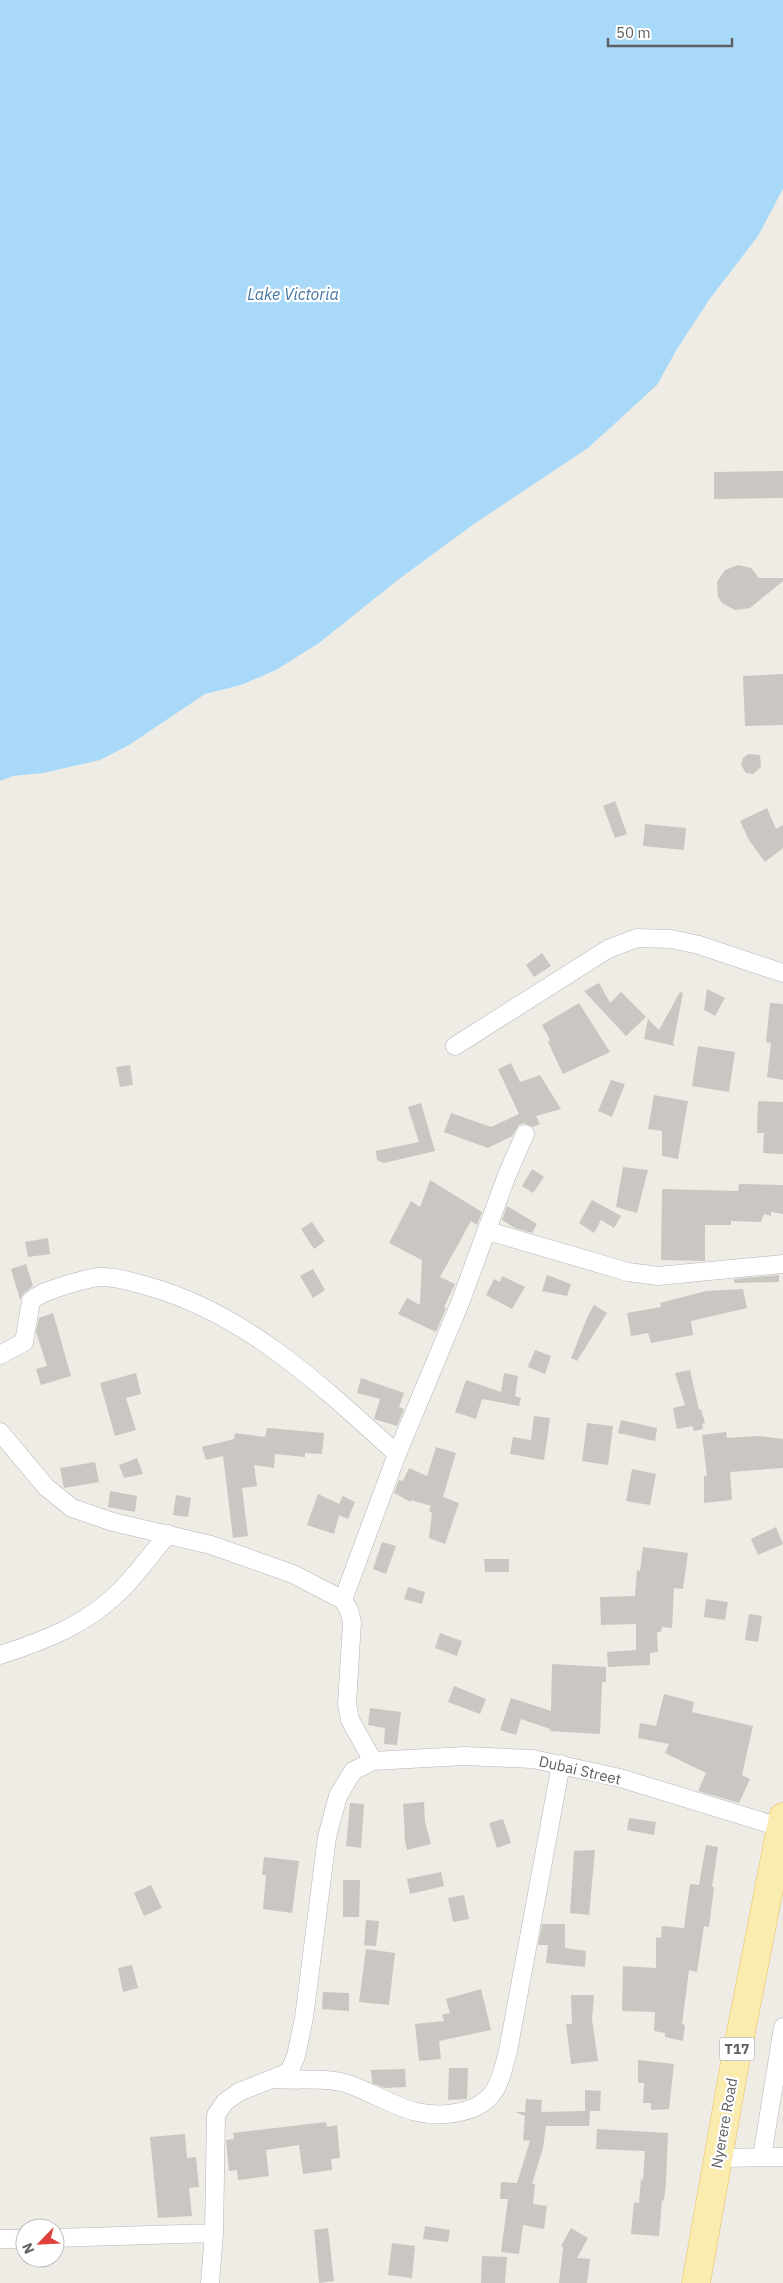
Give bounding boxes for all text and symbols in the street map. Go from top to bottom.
scale bar [608,15,732,47]
text: 50 m [616,23,651,42]
water label: Lake Victoria [247,284,339,304]
street label: Dubai Street [537,1751,623,1789]
road number: T17 [720,2038,754,2060]
street label: Nyerere Road [707,2076,741,2170]
north arrow [15,2218,65,2268]
text: N [18,2240,38,2257]

